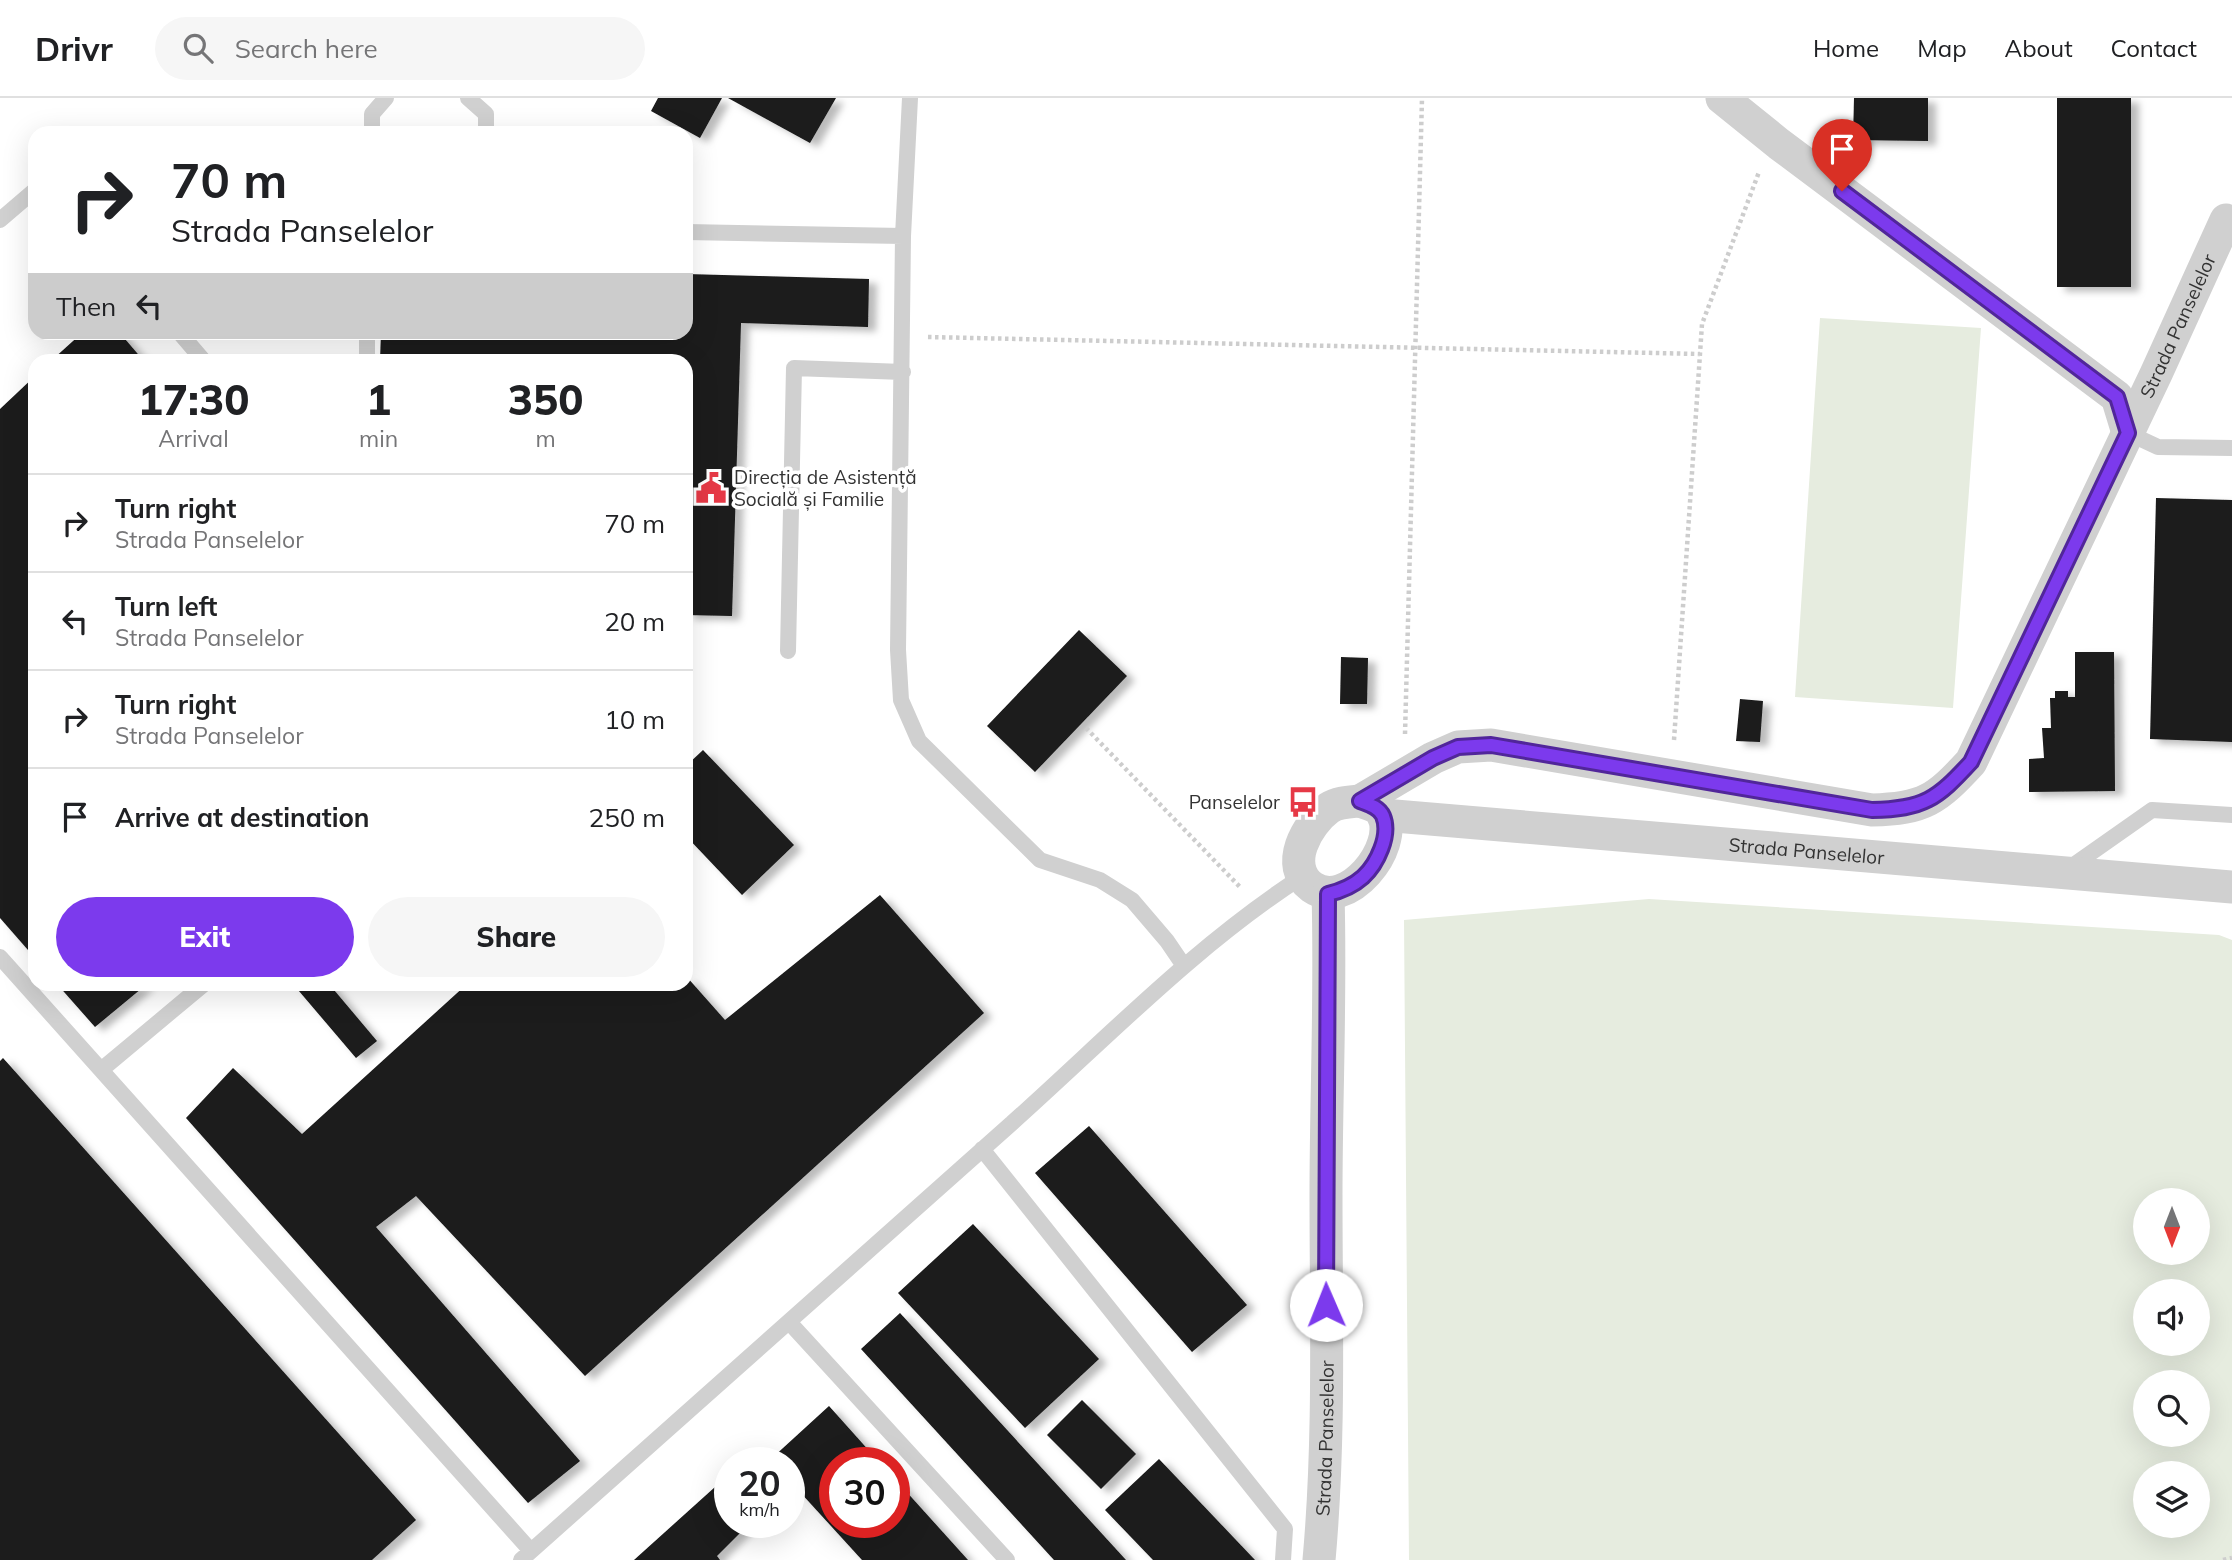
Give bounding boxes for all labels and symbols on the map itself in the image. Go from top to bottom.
pin [1812,119,1872,191]
street label: Strada Panselelor [2134,250,2221,402]
place label: Direcția de Asistență Socială și Familie [734,465,917,512]
public building icon: Direcția de Asistență Socială și Familie [694,471,728,505]
bus stop icon: Panselelor [1286,785,1320,819]
place label: Panselelor [1189,790,1280,814]
street label: Strada Panselelor [1728,832,1885,869]
north arrow [2133,1188,2210,1265]
position arrow [1289,1268,1363,1342]
street label: Strada Panselelor [1310,1360,1339,1517]
speed limit sign: 30 [819,1447,910,1538]

